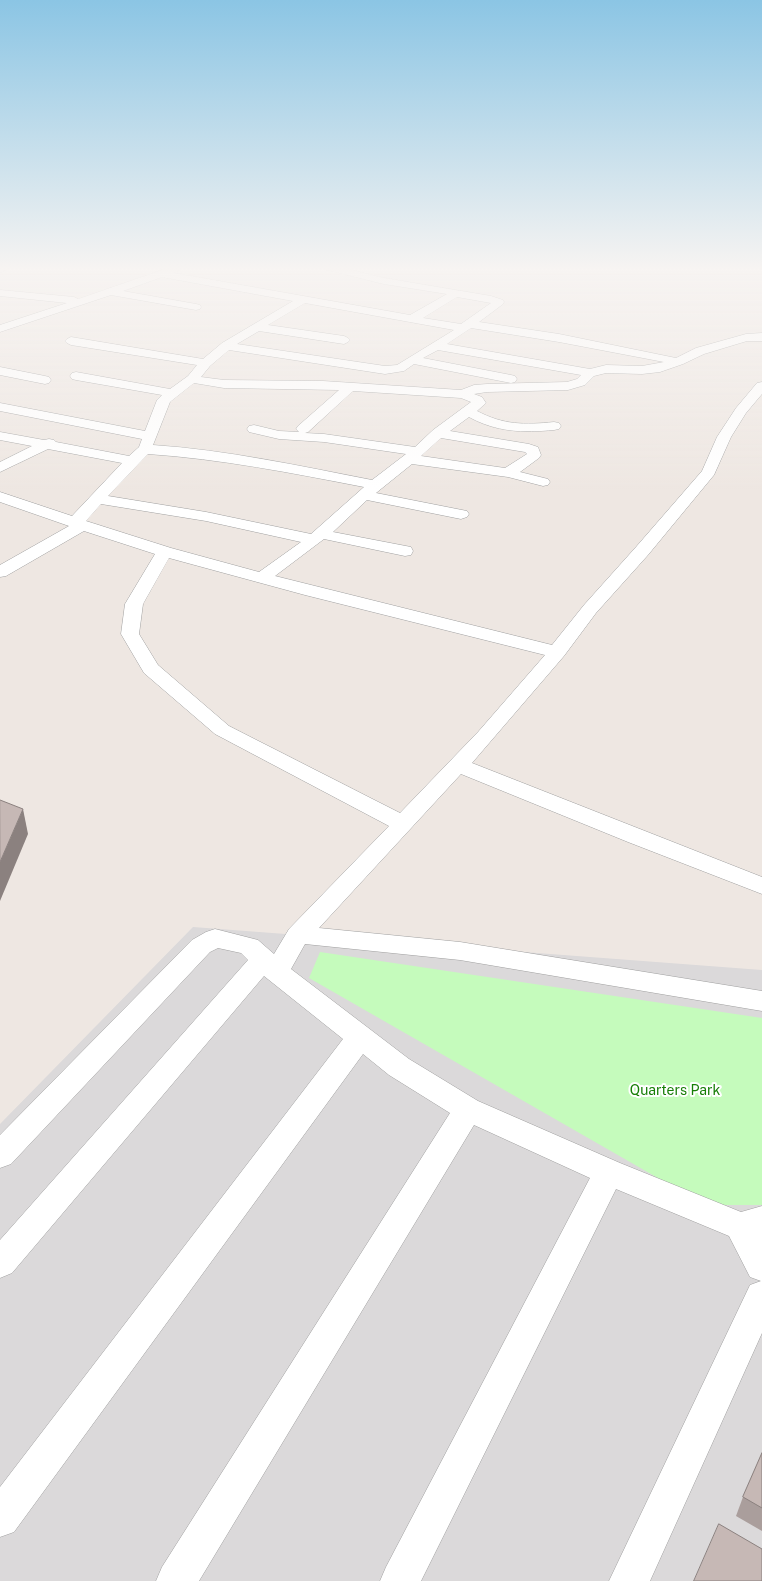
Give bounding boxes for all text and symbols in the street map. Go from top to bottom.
park label: Quarters Park [630,1083,720,1099]

